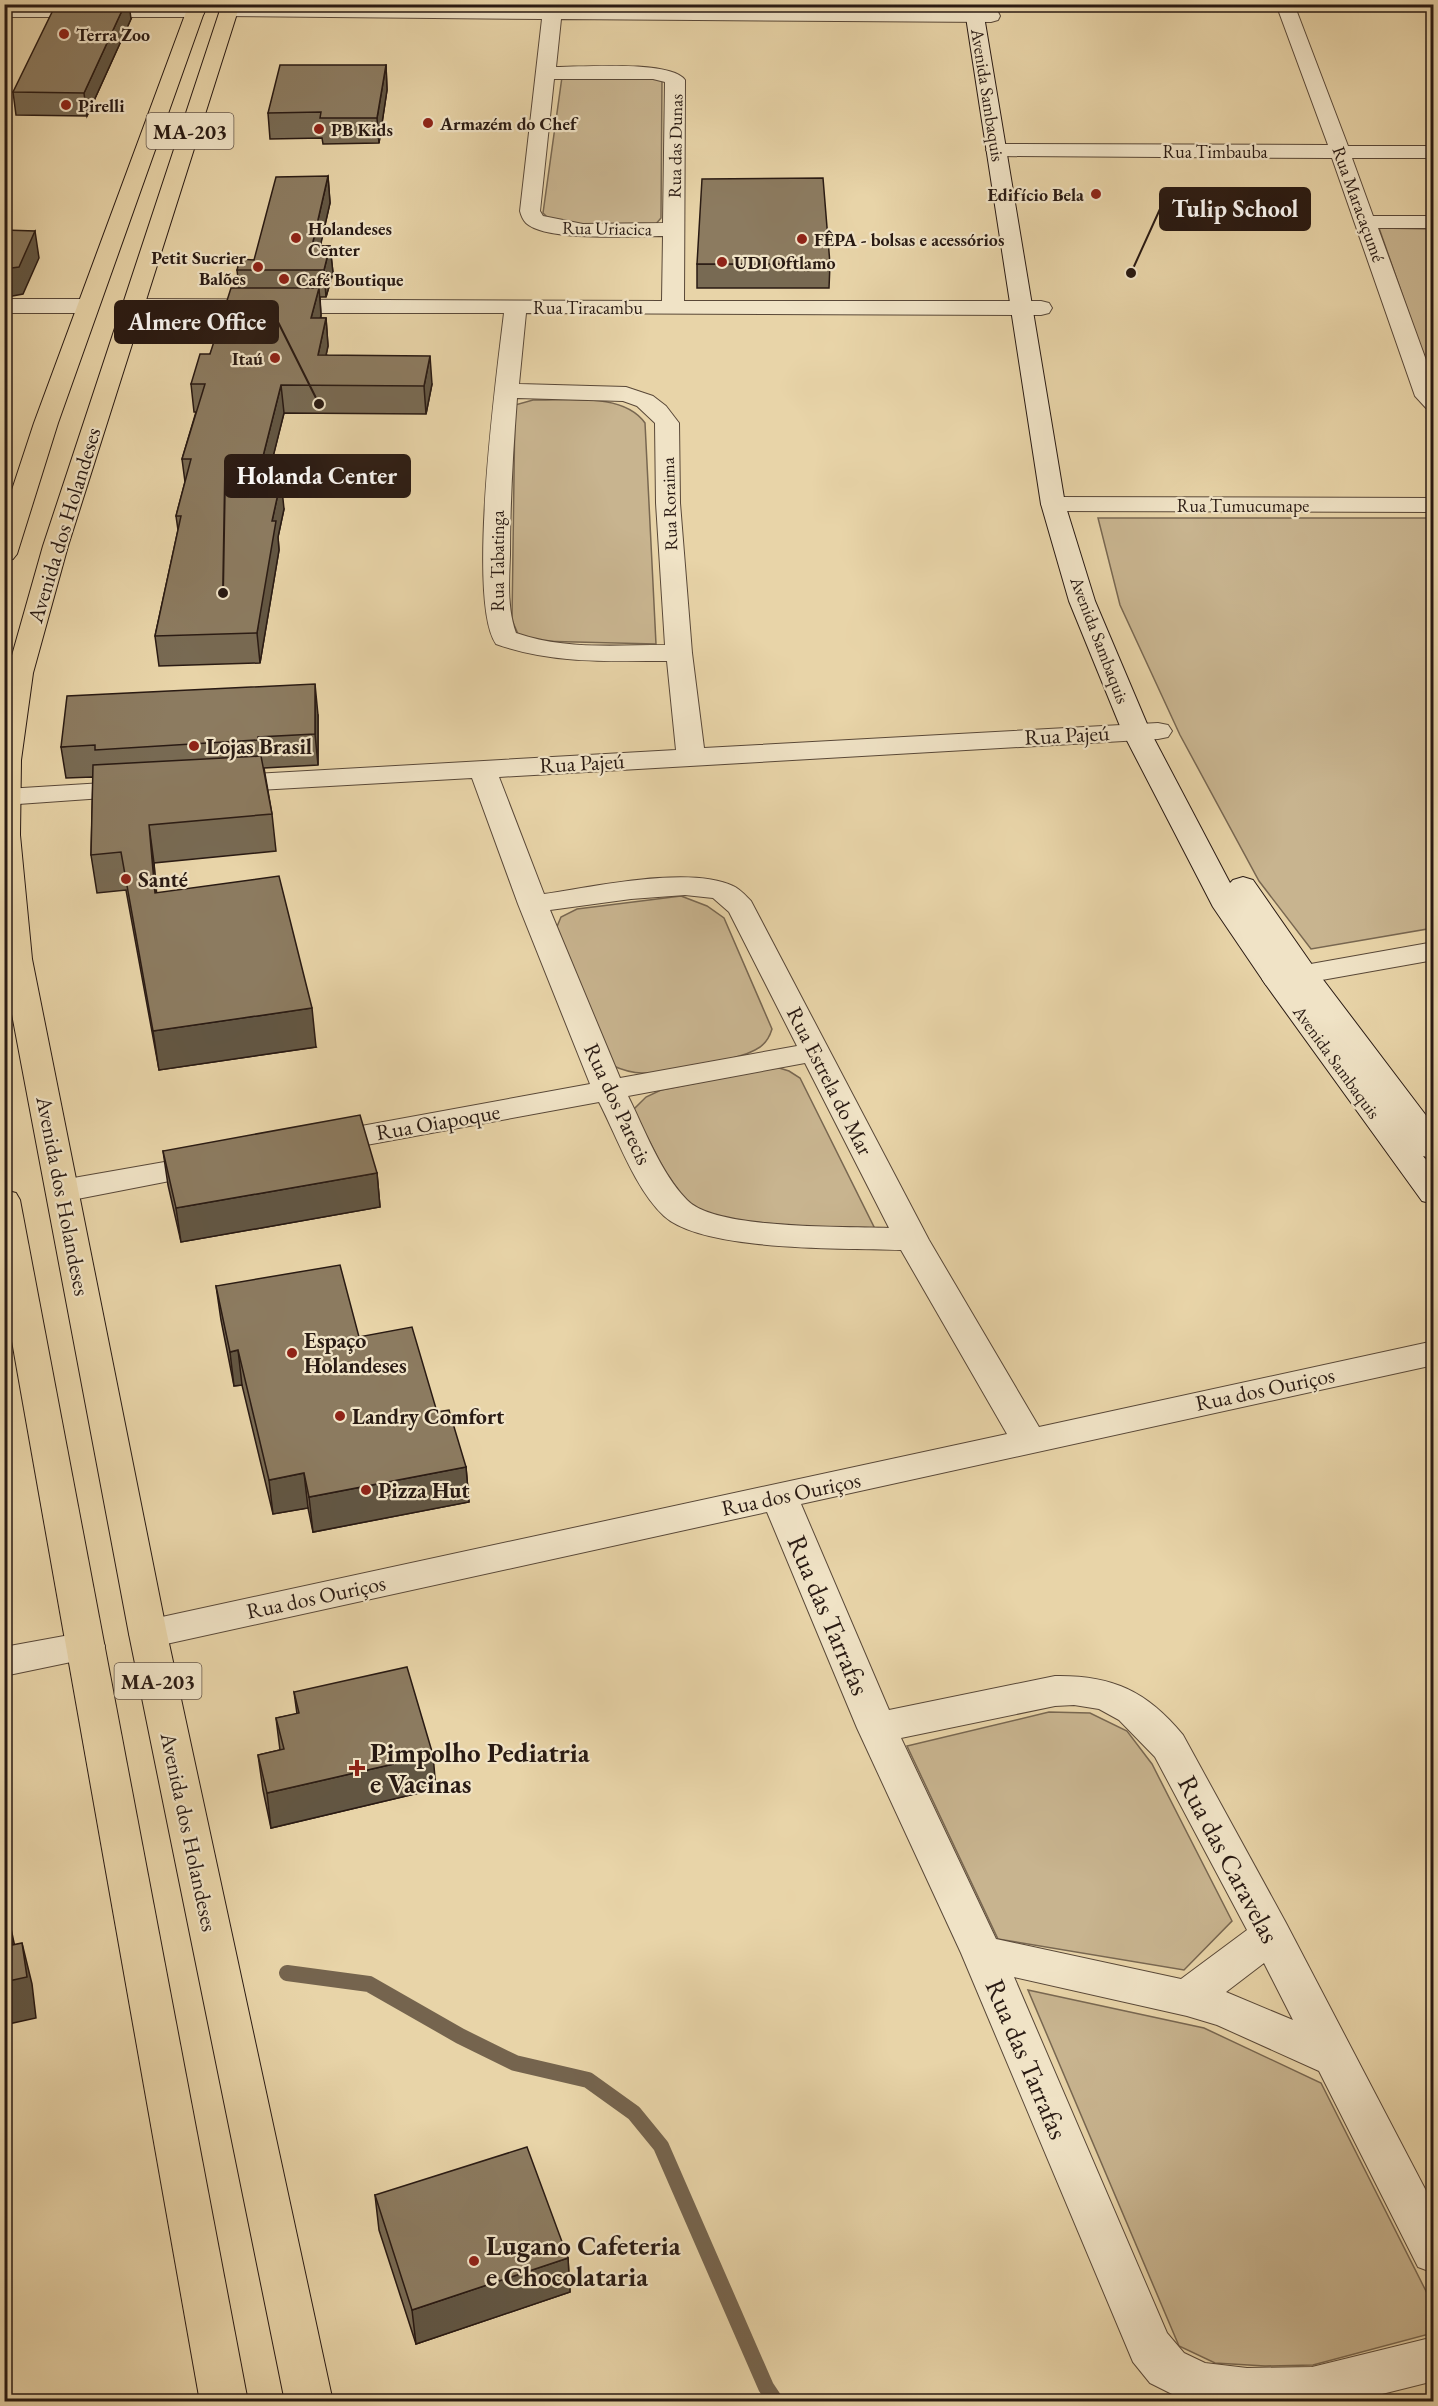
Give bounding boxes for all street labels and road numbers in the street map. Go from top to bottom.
street label: Avenida Sambaquis [966,26,1010,163]
street label: Rua das Dunas [663,93,687,198]
road number: MA-203 [146,113,234,149]
street label: Rua Timbauba [1162,140,1268,163]
street label: Rua Maracaçumé [1327,143,1391,265]
street label: Rua Uriacica [562,216,653,240]
street label: Rua Tiracambu [533,296,643,319]
street label: Avenida dos Holandeses [20,424,108,627]
street label: Rua Roraima [656,456,682,551]
street label: Rua Tumucumape [1177,494,1309,517]
street label: Rua Tabatinga [486,510,509,612]
street label: Avenida Sambaquis [1065,572,1135,707]
street label: Rua Pajeú [1024,718,1111,752]
street label: Rua Pajeú [539,746,626,780]
street label: Avenida Sambaquis [1288,1000,1386,1123]
street label: Rua Estrela do Mar [780,1002,880,1161]
street label: Rua dos Parecis [577,1039,659,1169]
street label: Avenida dos Holandeses [29,1093,97,1298]
street label: Rua Oiapoque [374,1097,503,1147]
street label: Rua dos Ouriços [1193,1360,1337,1418]
street label: Rua dos Ouriços [719,1465,863,1523]
street label: Rua das Tarrafas [780,1530,878,1700]
street label: Rua dos Ouriços [244,1568,388,1626]
road number: MA-203 [114,1663,201,1699]
street label: Avenida dos Holandeses [154,1729,224,1934]
street label: Rua das Caravelas [1170,1769,1288,1949]
street label: Rua das Tarrafas [978,1974,1076,2144]

